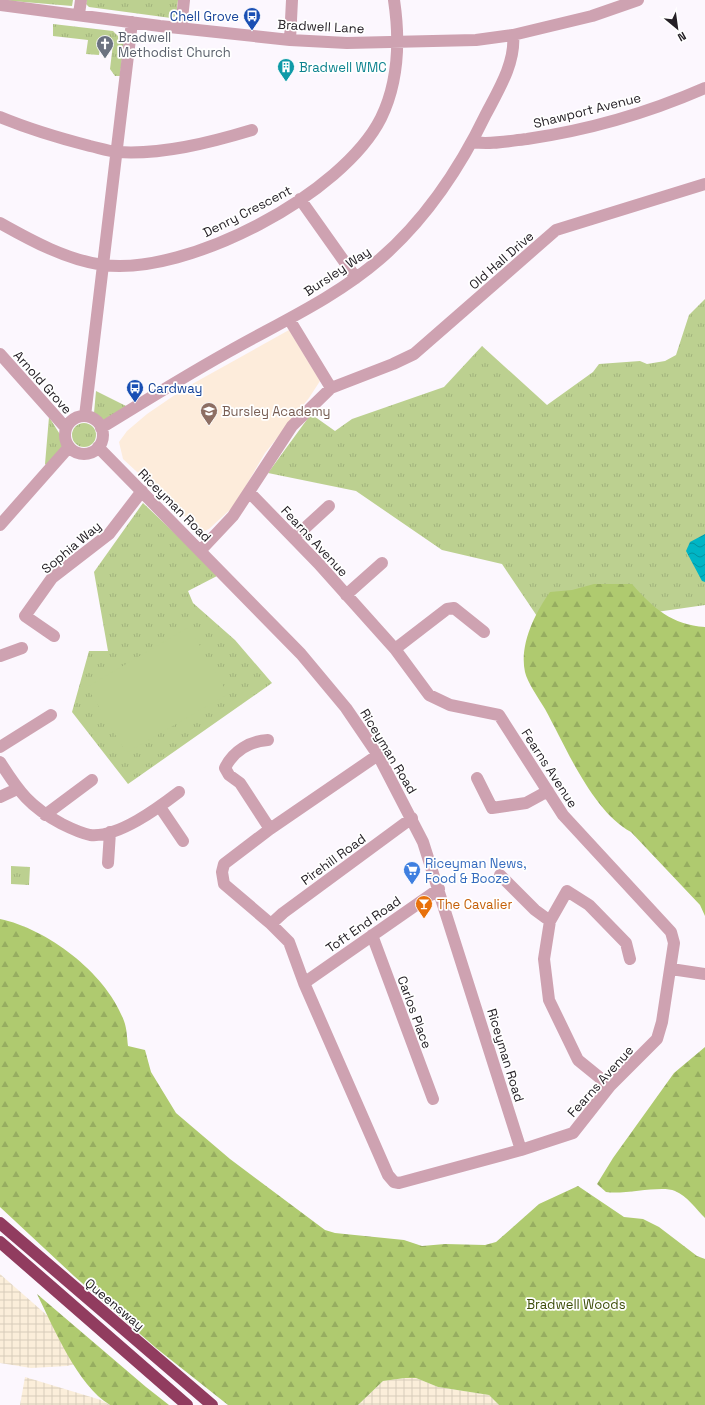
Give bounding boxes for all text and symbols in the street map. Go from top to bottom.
bus stop icon: Chell Grove [242,6,262,31]
place label: Chell Grove [170,8,239,25]
north arrow [657,8,697,48]
street label: Bradwell Lane [277,16,365,37]
place label: Bradwell Methodist Church [118,29,231,61]
text: N [675,29,688,45]
church icon: Bradwell Methodist Church [95,34,115,59]
building icon: Bradwell WMC [276,57,296,82]
place label: Bradwell WMC [299,59,387,76]
street label: Shawport Avenue [532,89,643,132]
street label: Denry Crescent [200,182,294,241]
street label: Old Hall Drive [465,228,537,293]
street label: Bursley Way [301,243,374,300]
street label: Arnold Grove [10,347,76,418]
bus stop icon: Cardway [125,378,145,403]
place label: Cardway [148,380,202,397]
school or university icon: Bursley Academy [199,401,219,426]
place label: Bursley Academy [222,403,331,420]
street label: Riceyman Road [134,465,215,546]
street label: Fearns Avenue [277,502,352,580]
street label: Sophia Way [38,517,105,577]
street label: Riceyman Road [356,705,421,797]
street label: Fearns Avenue [518,726,581,811]
street label: Pirehill Road [297,830,369,889]
place label: Riceyman News, Food & Booze [425,855,526,887]
supermarket icon: Riceyman News, Food & Booze [402,860,422,885]
street label: Toft End Road [322,892,404,957]
bar icon: The Cavalier [414,894,434,919]
place label: The Cavalier [437,896,512,913]
street label: Carlos Place [394,974,435,1051]
street label: Riceyman Road [483,1006,528,1104]
street label: Fearns Avenue [564,1042,637,1121]
street label: Queensway [82,1275,148,1334]
park label: Bradwell Woods [526,1296,626,1313]

